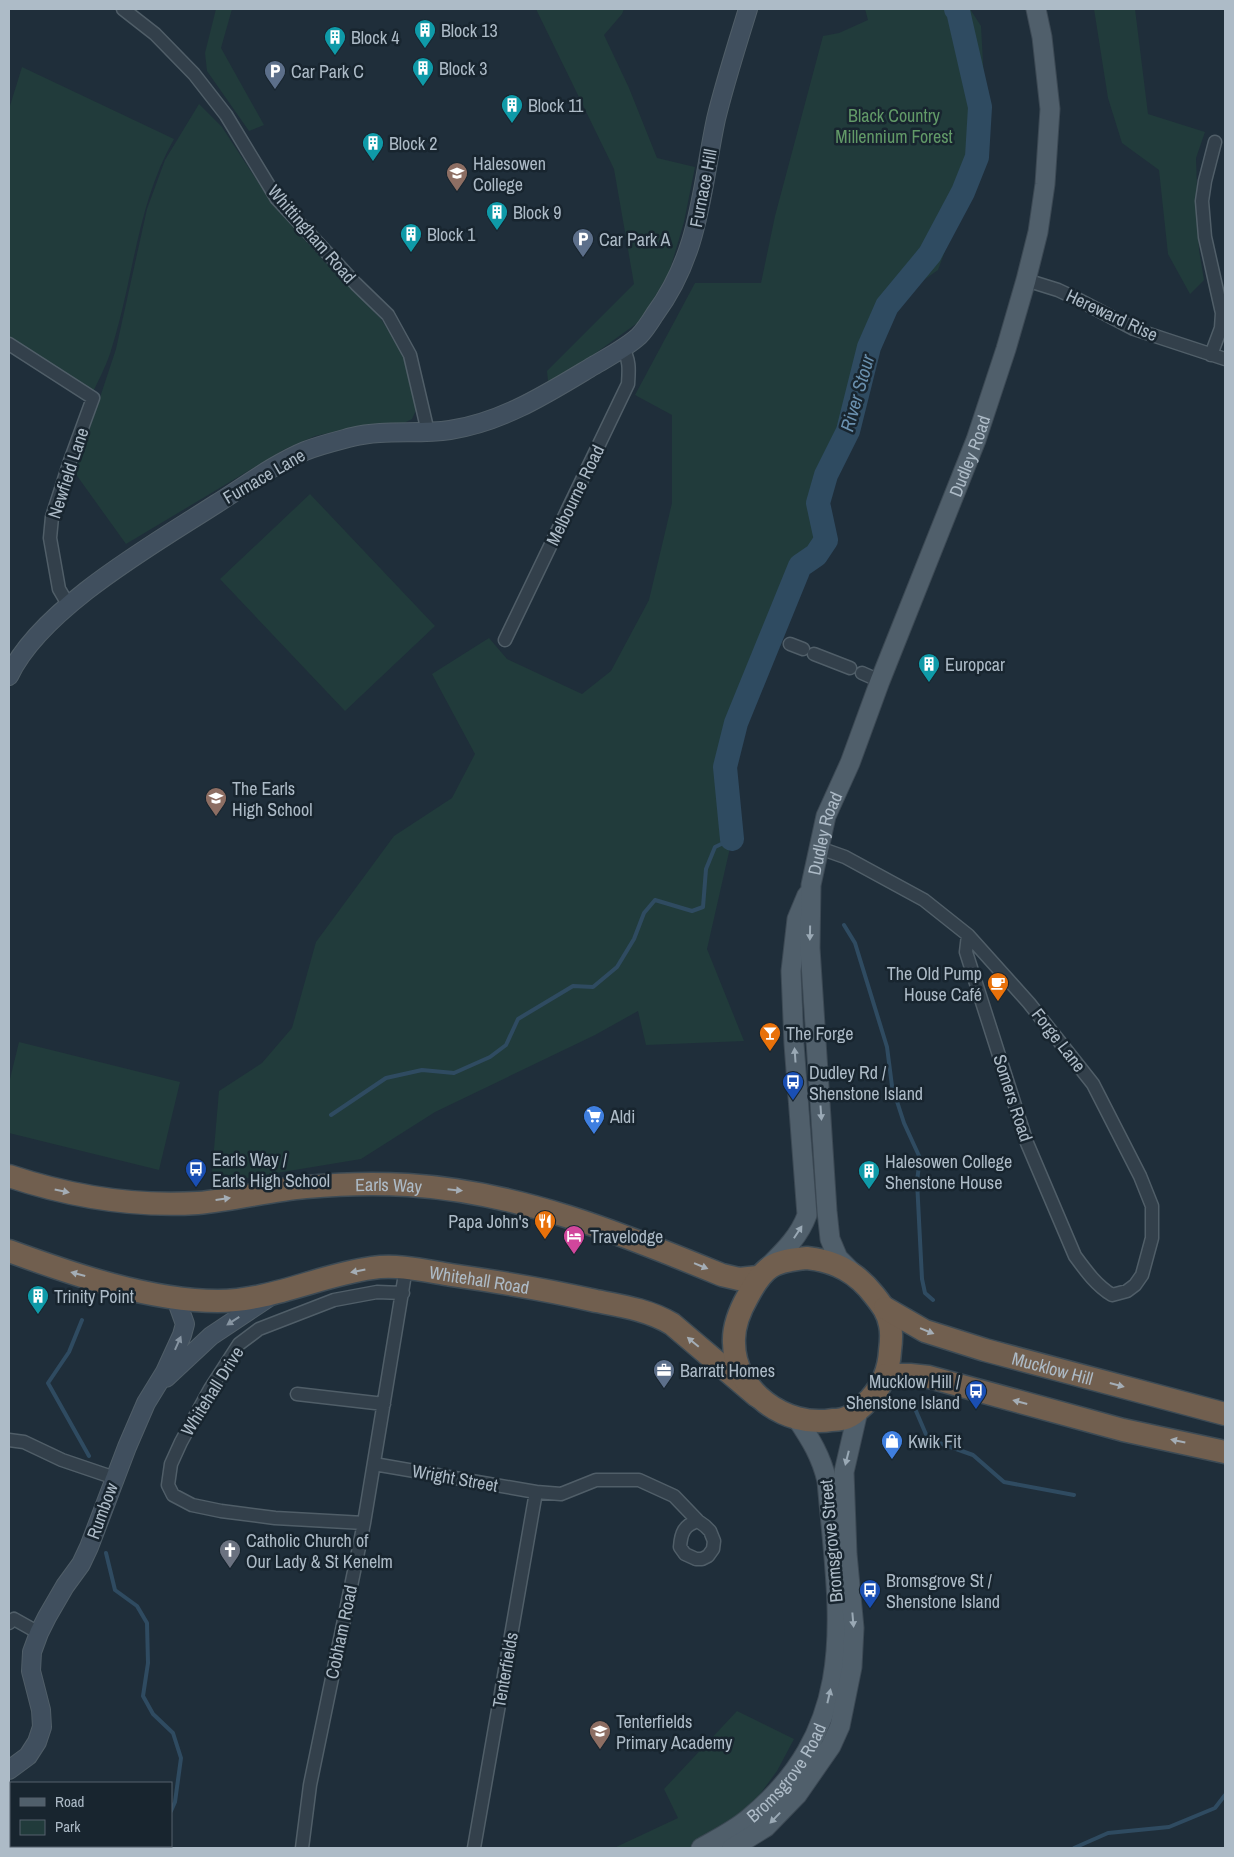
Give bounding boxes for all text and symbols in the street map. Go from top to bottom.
building icon: Block 13 [413,18,437,49]
place label: Block 13 [441,18,498,43]
building icon: Block 4 [323,25,347,56]
place label: Block 4 [351,25,399,50]
building icon: Block 3 [411,56,435,87]
place label: Block 3 [439,56,487,81]
parking icon: Car Park C [263,59,287,90]
place label: Car Park C [291,59,364,84]
building icon: Block 11 [500,93,524,124]
place label: Block 11 [528,93,584,118]
park label: Black Country Millennium Forest [835,103,953,149]
building icon: Block 2 [361,131,385,162]
place label: Block 2 [389,131,437,156]
street label: Furnace Hill [683,147,723,229]
place label: Halesowen College [473,151,546,197]
school or university icon: Halesowen College [445,161,469,192]
street label: Whittingham Road [262,179,362,289]
building icon: Block 9 [485,200,509,231]
place label: Block 9 [513,200,561,225]
building icon: Block 1 [399,222,423,253]
place label: Block 1 [427,222,476,247]
parking icon: Car Park A [571,227,595,258]
place label: Car Park A [599,227,671,252]
street label: Hereward Rise [1062,283,1162,347]
water label: River Stour [834,351,881,434]
street label: Dudley Road [942,412,996,500]
street label: Newfield Lane [42,424,94,522]
street label: Melbourne Road [540,440,610,550]
street label: Furnace Lane [218,442,310,510]
building icon: Europcar [917,652,941,683]
place label: Europcar [945,652,1005,677]
place label: The Earls High School [232,776,312,822]
school or university icon: The Earls High School [204,786,228,817]
street label: Dudley Road [801,788,848,877]
one-way arrow [806,926,814,942]
place label: The Old Pump House Café [887,961,982,1007]
cafe icon: The Old Pump House Café [986,971,1010,1002]
street label: Forge Lane [1026,1003,1092,1077]
bar icon: The Forge [758,1021,782,1052]
place label: The Forge [786,1021,853,1046]
one-way arrow [791,1046,799,1062]
street label: Somers Road [987,1051,1039,1145]
place label: Dudley Rd / Shenstone Island [809,1060,923,1106]
bus stop icon: Dudley Rd / Shenstone Island [781,1070,805,1101]
supermarket icon: Aldi [582,1104,606,1135]
place label: Aldi [609,1104,635,1129]
one-way arrow [818,1105,826,1121]
place label: Earls Way / Earls High School [212,1147,330,1193]
place label: Halesowen College Shenstone House [885,1149,1012,1195]
bus stop icon: Earls Way / Earls High School [184,1157,208,1188]
building icon: Halesowen College Shenstone House [857,1159,881,1190]
street label: Earls Way [355,1171,424,1199]
one-way arrow [447,1186,463,1194]
one-way arrow [54,1187,70,1195]
one-way arrow [216,1195,232,1203]
place label: Papa John's [448,1209,529,1234]
restaurant icon: Papa John's [533,1209,557,1240]
hotel icon: Travelodge [562,1224,586,1255]
place label: Travelodge [590,1224,663,1249]
one-way arrow [793,1225,803,1239]
street label: Whitehall Road [427,1259,531,1300]
one-way arrow [694,1262,709,1270]
one-way arrow [350,1267,366,1275]
one-way arrow [70,1270,86,1278]
building icon: Trinity Point [26,1284,50,1315]
place label: Trinity Point [54,1284,134,1309]
one-way arrow [227,1316,240,1326]
one-way arrow [920,1328,935,1336]
one-way arrow [175,1336,183,1350]
one-way arrow [686,1336,699,1347]
street label: Whitehall Drive [175,1342,249,1440]
street label: Mucklow Hill [1009,1345,1096,1391]
office icon: Barratt Homes [652,1358,676,1389]
place label: Barratt Homes [680,1358,775,1383]
place label: Mucklow Hill / Shenstone Island [846,1369,961,1415]
bus stop icon: Mucklow Hill / Shenstone Island [964,1379,988,1410]
one-way arrow [1110,1382,1125,1390]
one-way arrow [1013,1398,1028,1406]
shop icon: Kwik Fit [880,1429,904,1460]
place label: Kwik Fit [908,1429,961,1454]
one-way arrow [1169,1437,1185,1445]
one-way arrow [843,1451,851,1466]
street label: Wright Street [410,1458,500,1498]
street label: Rumbow [80,1479,124,1543]
street label: Bromsgrove Street [813,1479,849,1603]
place label: Catholic Church of Our Lady & St Kenelm [246,1528,393,1574]
church icon: Catholic Church of Our Lady & St Kenelm [218,1538,242,1569]
place label: Bromsgrove St / Shenstone Island [886,1568,1000,1614]
bus stop icon: Bromsgrove St / Shenstone Island [858,1578,882,1609]
street label: Cobham Road [319,1583,363,1681]
one-way arrow [850,1612,858,1628]
street label: Tenterfields [486,1630,524,1710]
one-way arrow [825,1688,833,1703]
place label: Tenterfields Primary Academy [616,1709,733,1755]
school or university icon: Tenterfields Primary Academy [588,1719,612,1750]
street label: Bromsgrove Road [741,1719,831,1828]
legend [10,1782,172,1847]
text: Road [55,1791,84,1812]
one-way arrow [769,1812,781,1824]
text: Park [55,1816,81,1837]

